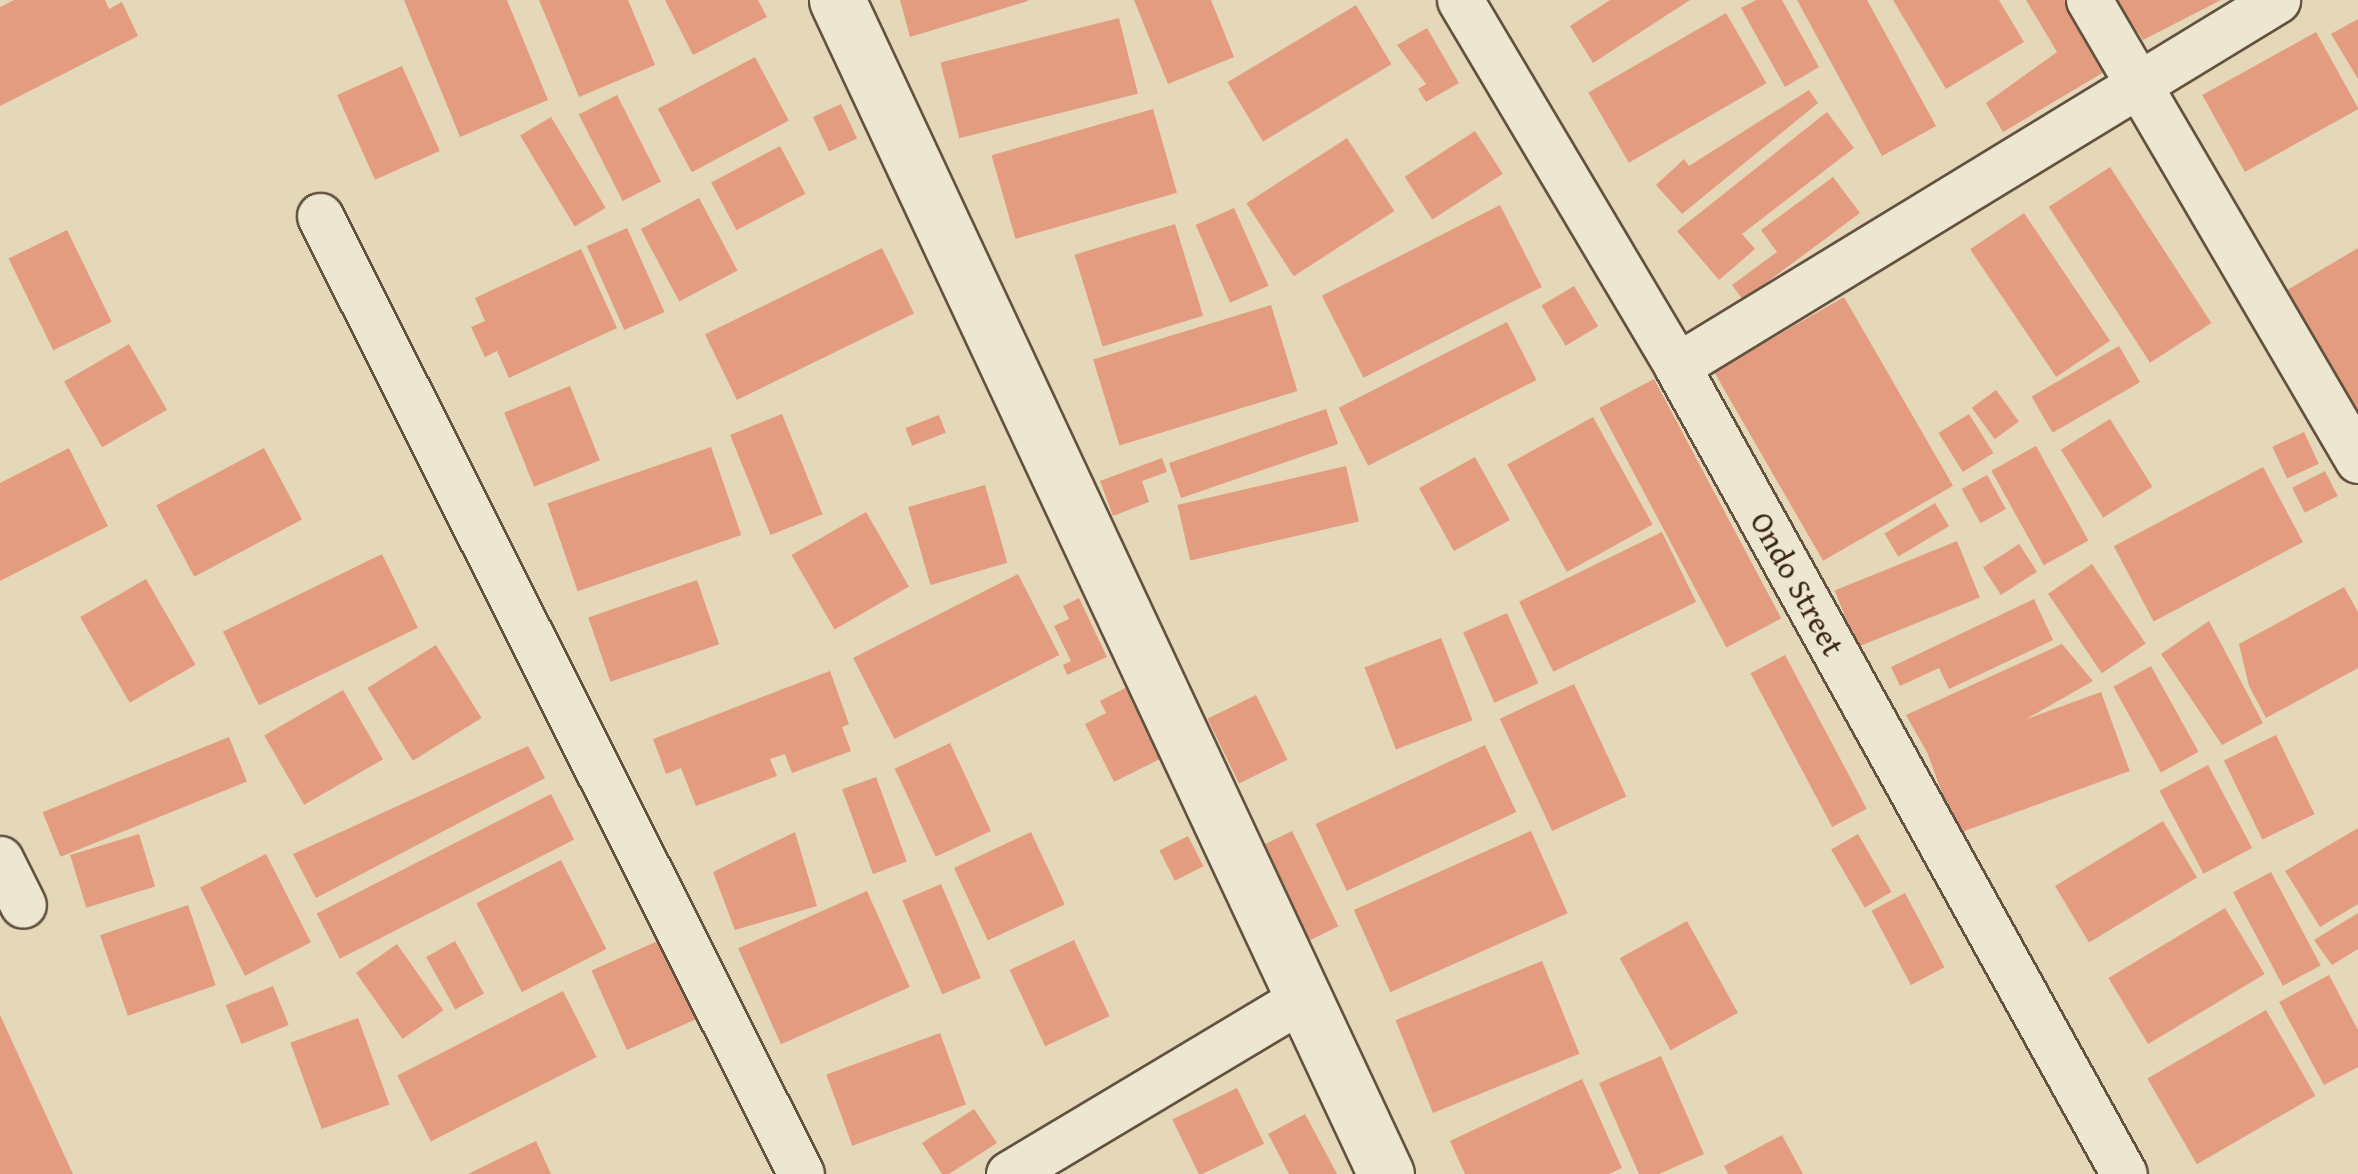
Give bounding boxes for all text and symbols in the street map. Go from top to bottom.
street label: Ondo Street [1742,505,1852,663]

